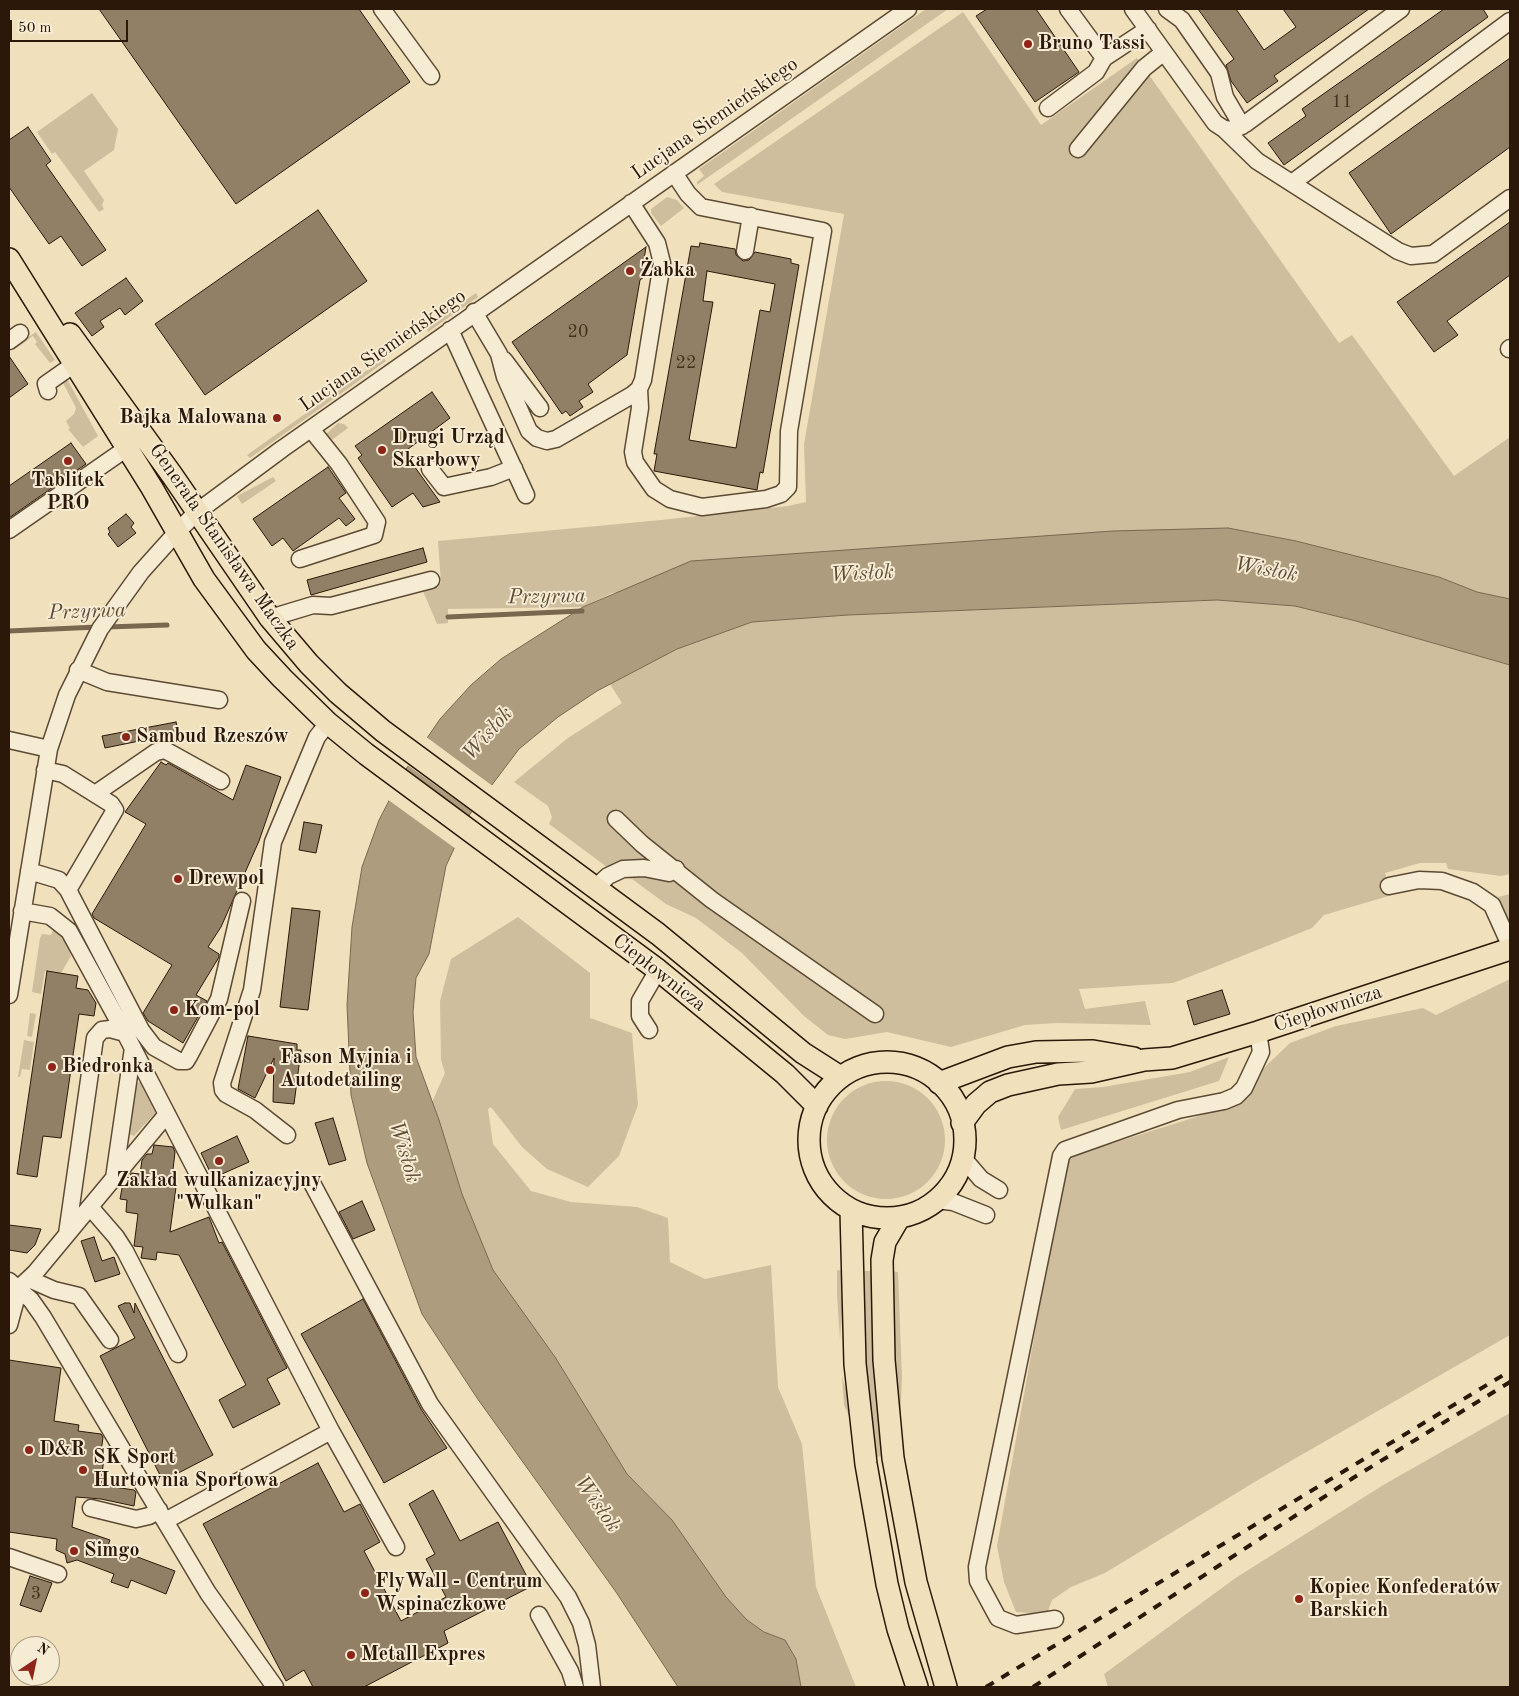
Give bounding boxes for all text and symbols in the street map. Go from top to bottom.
scale bar [12,10,130,42]
text: 50 m [18,21,52,36]
place label: Bruno Tassi [1038,32,1145,56]
marker: Bruno Tassi [1022,38,1034,50]
street label: Lucjana Siemieńskiego [627,52,803,186]
house number: 11 [1332,91,1352,113]
place label: Żabka [640,259,695,283]
marker: Żabka [624,265,636,277]
street label: Lucjana Siemieńskiego [295,284,471,418]
house number: 20 [568,321,588,343]
house number: 22 [676,352,696,374]
place label: Bajka Malowana [119,406,267,430]
marker: Bajka Malowana [271,412,283,424]
place label: Drugi Urząd Skarbowy [392,426,505,473]
street label: Generała Stanisława Maczka [143,439,305,655]
marker: Drugi Urząd Skarbowy [376,444,388,456]
marker: Tablitek PRO [62,455,74,467]
place label: Tablitek PRO [31,469,105,516]
water label: Wisłok [1232,552,1300,588]
water label: Wisłok [829,560,895,588]
water label: Przyrwa [508,584,586,610]
water label: Przyrwa [48,598,126,626]
water label: Wisłok [457,702,519,766]
place label: Sambud Rzeszów [136,725,289,749]
marker: Sambud Rzeszów [120,731,132,743]
place label: Drewpol [188,867,264,891]
marker: Drewpol [172,873,184,885]
street label: Ciepłownicza [607,929,711,1017]
street label: Ciepłownicza [1271,980,1385,1038]
place label: Kom-pol [184,998,260,1022]
marker: Kom-pol [168,1004,180,1016]
place label: Fason Myjnia i Autodetailing [280,1046,412,1093]
place label: Biedronka [62,1055,154,1079]
marker: Biedronka [46,1061,58,1073]
marker: Fason Myjnia i Autodetailing [264,1064,276,1076]
water label: Wisłok [383,1118,425,1186]
marker: Zakład wulkanizacyjny "Wulkan" [213,1155,225,1167]
place label: Zakład wulkanizacyjny "Wulkan" [116,1169,322,1216]
place label: D&R [39,1438,85,1462]
marker: D&R [23,1444,35,1456]
place label: SK Sport Hurtownia Sportowa [93,1446,278,1493]
marker: SK Sport Hurtownia Sportowa [77,1464,89,1476]
water label: Wisłok [568,1471,626,1537]
place label: Simgo [84,1539,139,1563]
marker: Simgo [68,1545,80,1557]
place label: FlyWall - Centrum Wspinaczkowe [375,1570,542,1617]
place label: Kopiec Konfederatów Barskich [1309,1576,1500,1623]
house number: 3 [31,1583,41,1605]
marker: FlyWall - Centrum Wspinaczkowe [359,1587,371,1599]
marker: Kopiec Konfederatów Barskich [1293,1593,1305,1605]
north arrow [10,1636,60,1686]
text: N [34,1641,51,1658]
place label: Metall Expres [361,1643,485,1667]
marker: Metall Expres [345,1649,357,1661]

